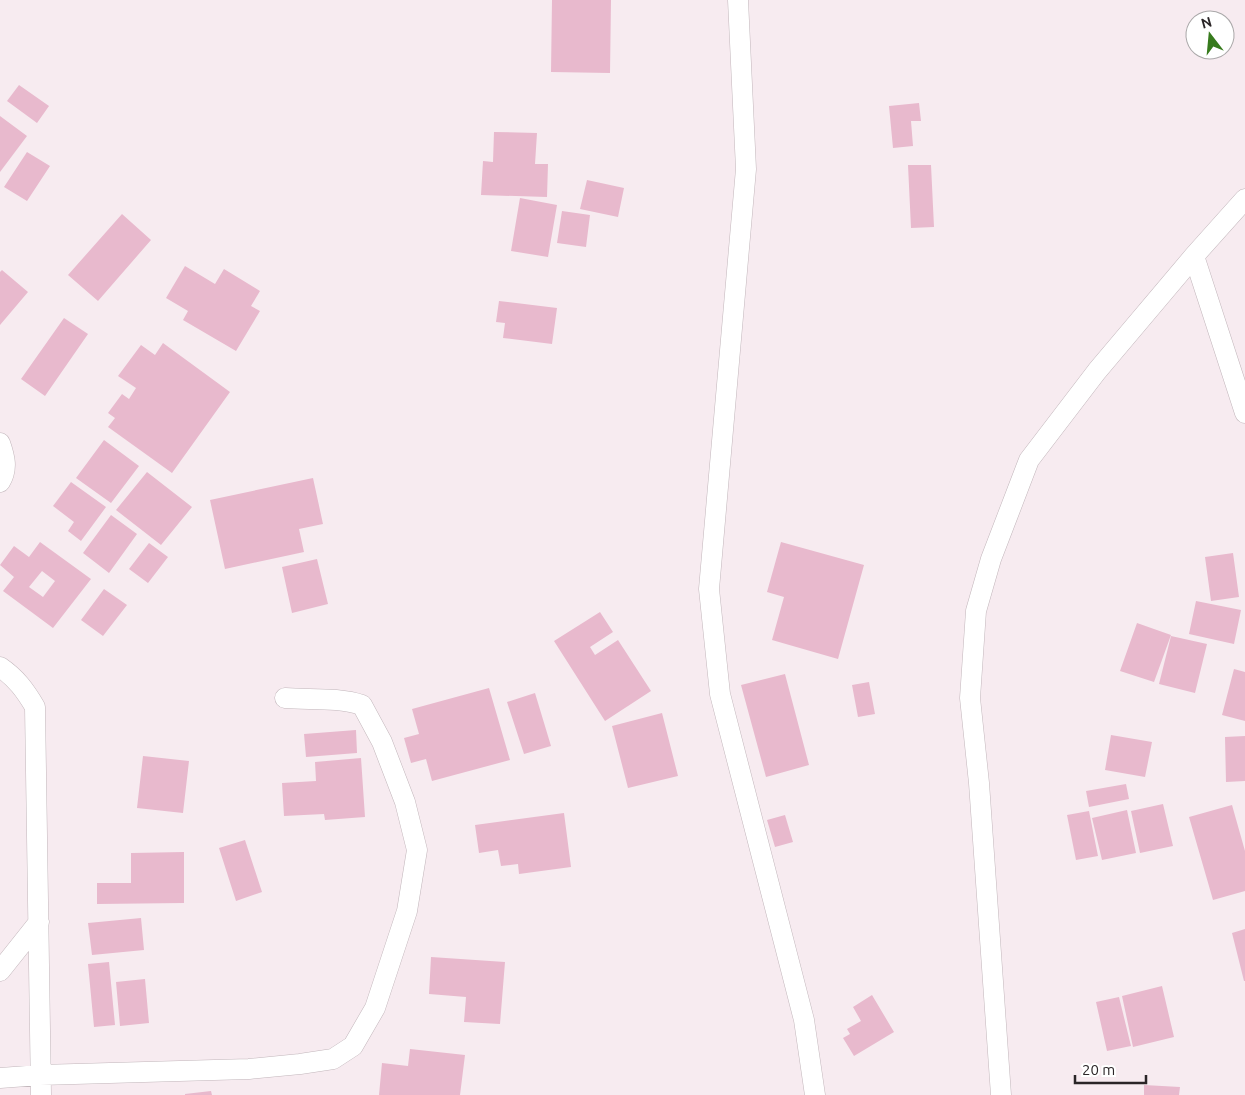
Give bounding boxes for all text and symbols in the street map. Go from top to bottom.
north arrow [1185,10,1235,60]
text: N [1199,13,1214,32]
scale bar [1075,1052,1146,1084]
text: 20 m [1082,1061,1115,1078]

